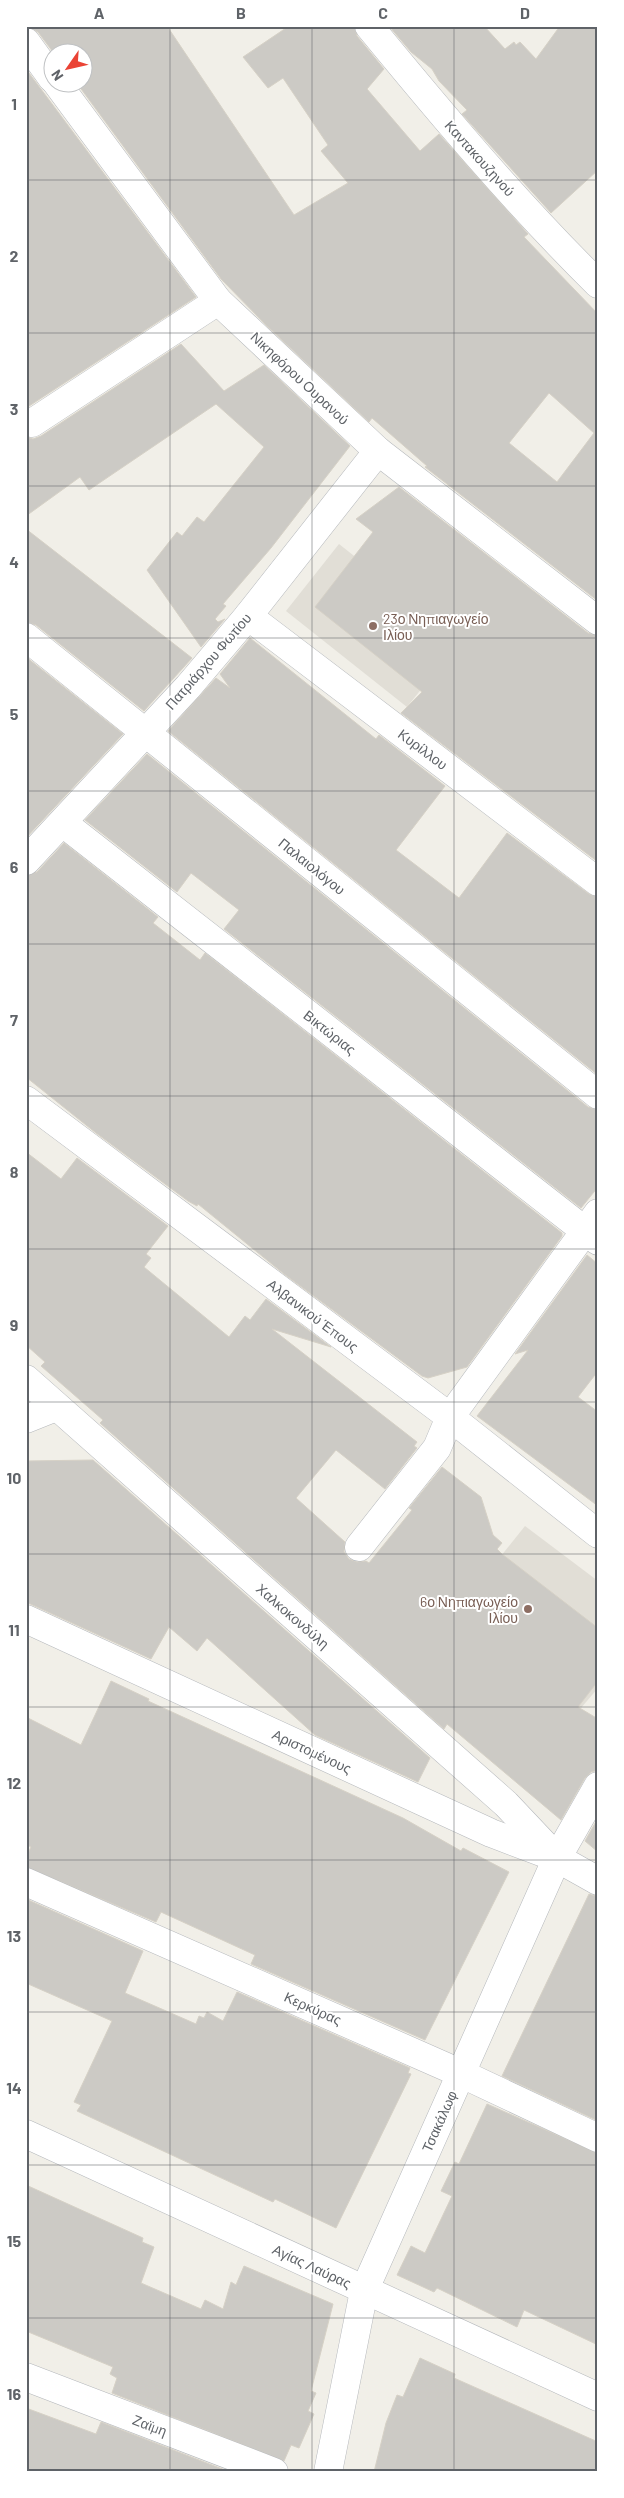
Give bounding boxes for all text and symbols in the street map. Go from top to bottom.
text: A [94,3,105,22]
text: B [236,3,246,22]
text: C [378,3,388,22]
text: D [520,3,530,22]
north arrow [42,42,92,92]
text: N [47,67,66,84]
text: 1 [11,94,17,113]
street label: Καντακουζηνού [442,117,518,199]
text: 2 [10,246,19,265]
street label: Νικηφόρου Ουρανού [247,328,353,428]
text: 3 [10,399,18,418]
text: 4 [9,552,19,571]
street label: Πατριάρχου Φωτίου [162,609,254,713]
place label: 23ο Νηπιαγωγείο Ιλίου [383,610,489,643]
marker: 23ο Νηπιαγωγείο Ιλίου [367,620,379,632]
text: 5 [10,704,19,723]
street label: Κυρίλλου [395,725,451,773]
street label: Παλαιολόγου [275,834,349,898]
text: 6 [10,857,19,876]
street label: Βικτώριας [300,1006,360,1058]
text: 7 [10,1010,18,1029]
text: 8 [10,1162,19,1181]
street label: Αλβανικού Έπους [264,1275,362,1355]
text: 9 [10,1315,18,1334]
text: 10 [7,1468,21,1487]
street label: Χαλκοκονδύλη [253,1580,333,1652]
place label: 6ο Νηπιαγωγείο Ιλίου [420,1593,518,1626]
marker: 6ο Νηπιαγωγείο Ιλίου [522,1603,534,1615]
text: 11 [8,1620,20,1639]
street label: Αριστομένους [270,1725,354,1777]
text: 12 [7,1773,21,1792]
text: 13 [7,1926,21,1945]
street label: Κερκύρας [282,1988,345,2028]
text: 14 [6,2078,22,2097]
street label: Τσακάλωφ [418,2088,460,2154]
text: 15 [7,2231,22,2250]
street label: Αγίας Λαύρας [270,2240,354,2292]
text: 16 [7,2384,22,2403]
street label: Ζαϊμη [131,2411,169,2439]

